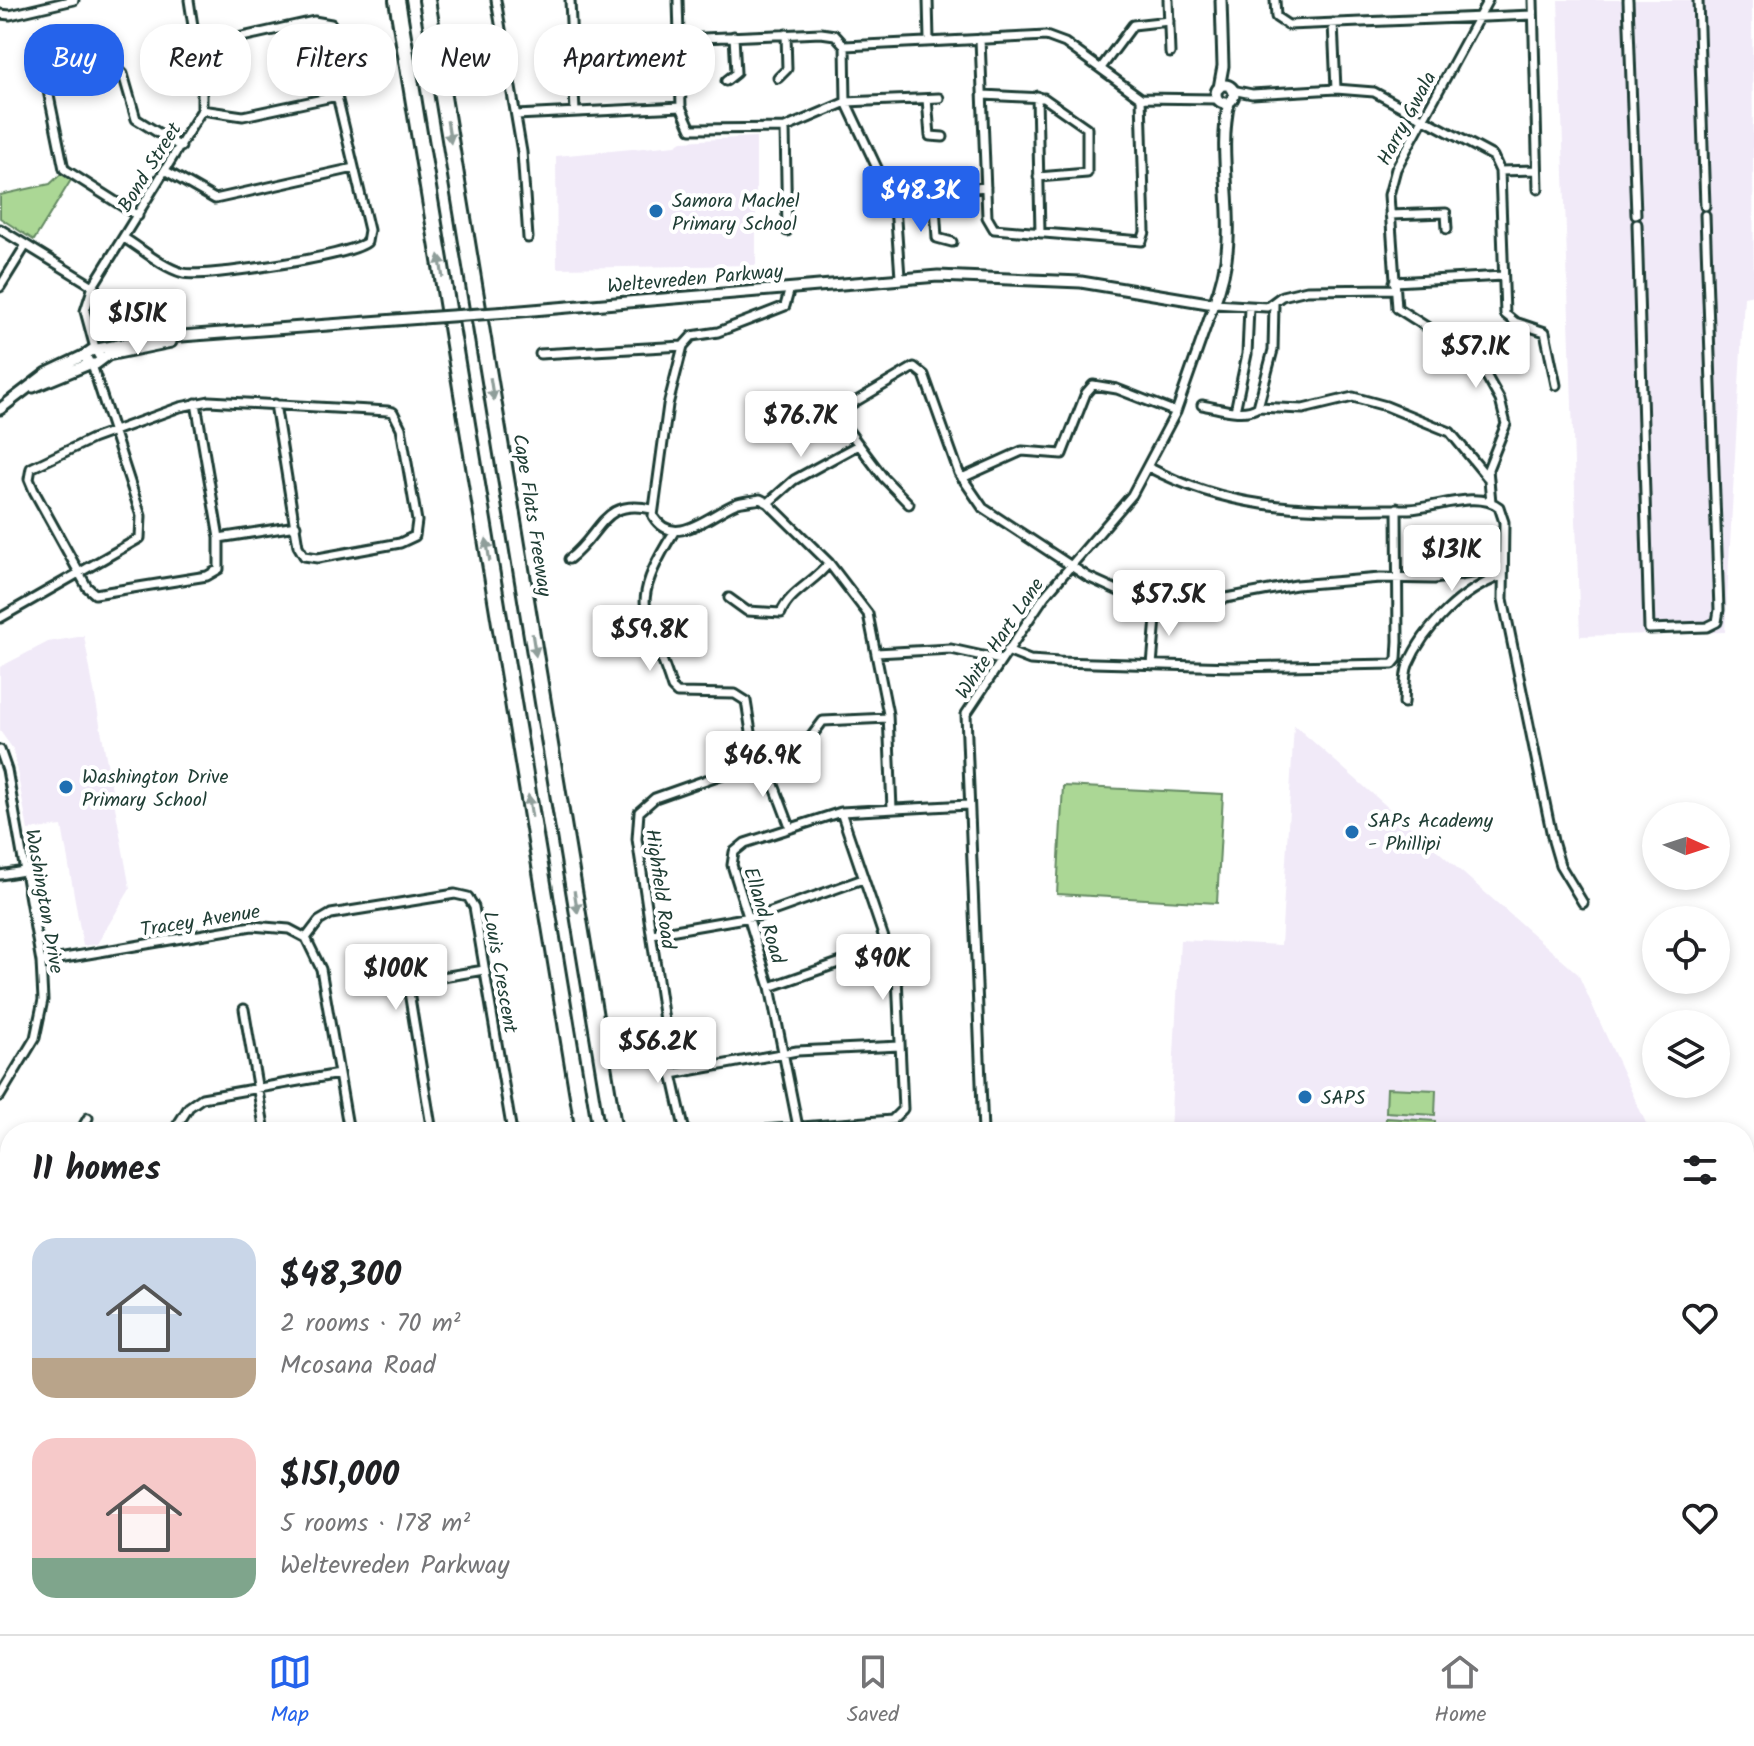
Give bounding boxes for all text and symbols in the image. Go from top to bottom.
chip: Buy [24,24,124,96]
chip: Rent [140,24,251,96]
chip: Filters [267,24,396,96]
chip: New [412,24,518,96]
chip: Apartment [534,24,715,96]
street label: Harry Gwala [1370,66,1446,172]
street label: Bond Street [110,116,191,219]
one-way arrow [443,120,456,145]
pin: $48.3K [856,166,986,234]
text: $48.3K [881,171,961,213]
place label: Samora Machel Primary School [672,186,800,241]
marker: Samora Machel Primary School [647,202,665,220]
one-way arrow [434,253,447,278]
street label: Weltevreden Parkway [606,256,785,304]
pin: $151K [82,289,194,357]
text: $151K [108,294,168,336]
pin: $57.1K [1411,322,1541,390]
text: $57.1K [1441,327,1511,369]
one-way arrow [486,377,498,402]
pin: $76.7K [736,391,866,459]
text: $76.7K [763,396,839,438]
street label: Cape Flats Freeway [502,432,560,600]
pin: $131K [1396,525,1508,593]
text: $131K [1422,530,1482,572]
one-way arrow [481,537,494,562]
pin: $57.5K [1104,570,1234,638]
street label: White Hart Lane [948,572,1053,707]
text: $57.5K [1131,575,1207,617]
pin: $59.8K [585,605,715,673]
text: $59.8K [611,610,689,652]
one-way arrow [528,633,541,658]
pin: $46.9K [698,731,828,799]
text: $46.9K [724,736,802,778]
place label: Washington Drive Primary School [82,762,228,817]
marker: Washington Drive Primary School [57,778,75,796]
one-way arrow [524,794,536,819]
north arrow [1642,802,1730,890]
map controls [1642,802,1730,1098]
place label: SAPs Academy - Phillipi [1368,806,1494,861]
marker: SAPs Academy - Phillipi [1343,823,1361,841]
street label: Washington Drive [15,826,71,976]
street label: Highfield Road [635,827,683,952]
street label: Elland Road [733,863,793,969]
one-way arrow [571,890,583,915]
street label: Tracey Avenue [138,897,263,947]
button: locate [1642,906,1730,994]
street label: Louis Crescent [473,909,526,1036]
pin: $90K [836,934,930,1002]
text: $90K [854,939,912,981]
pin: $100K [340,944,452,1012]
text: $100K [363,949,429,991]
button: layers [1642,1010,1730,1098]
pin: $56.2K [593,1017,723,1085]
text: $56.2K [618,1022,698,1064]
place label: SAPS [1321,1083,1366,1115]
marker: SAPS [1296,1088,1314,1106]
text: 11 homes [32,1143,161,1197]
icon: filters [1678,1148,1722,1192]
text: $48,300 [280,1249,401,1303]
icon: home [96,1270,192,1366]
icon: heart [1678,1296,1722,1340]
text: 2 rooms · 70 m² [280,1303,461,1345]
text: Mcosana Road [280,1345,436,1387]
text: $151,000 [280,1449,399,1503]
icon: home [96,1470,192,1566]
icon: heart [1678,1496,1722,1540]
text: 5 rooms · 178 m² [280,1503,470,1545]
text: Weltevreden Parkway [280,1545,509,1587]
tab: Map [268,1650,312,1733]
tab: Saved [847,1650,899,1733]
tab: Home [1434,1650,1486,1733]

